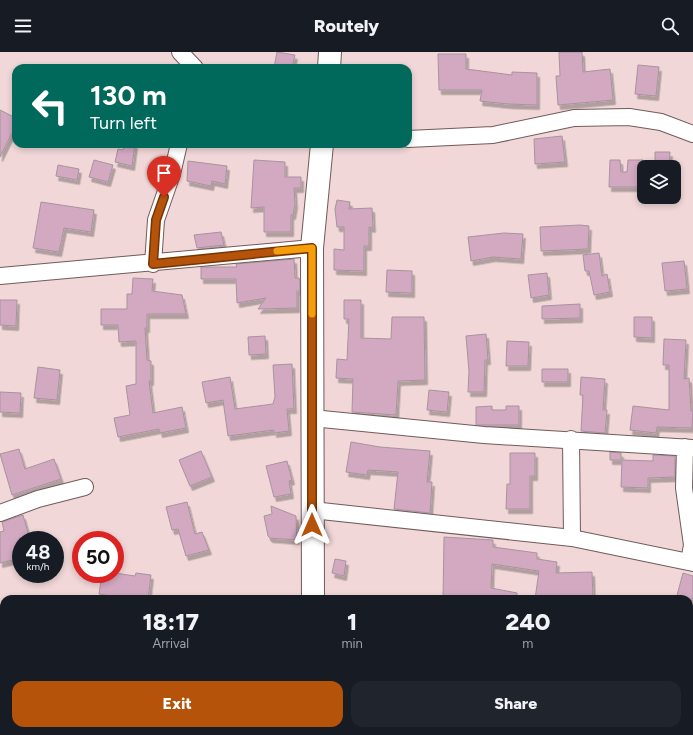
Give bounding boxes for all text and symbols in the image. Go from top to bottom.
icon: menu [12,15,34,37]
text: Routely [314,15,379,37]
icon: search [659,15,681,37]
text: 130 m [90,78,167,112]
icon: left [24,80,76,132]
text: Turn left [90,112,157,134]
pin [147,156,181,197]
map controls [637,160,681,204]
button: layers [637,160,681,204]
icon: arrive [153,162,175,184]
position arrow [291,504,333,546]
speed limit sign: 50 [72,531,124,583]
text: 48 [26,540,50,564]
text: km/h [27,560,49,573]
text: 18:17 [143,607,199,636]
text: 1 [347,607,357,636]
text: 240 [505,607,550,636]
text: Arrival [152,636,189,651]
text: min [341,636,363,651]
text: m [522,636,533,651]
button: Exit [12,681,343,727]
button: Share [351,681,681,727]

